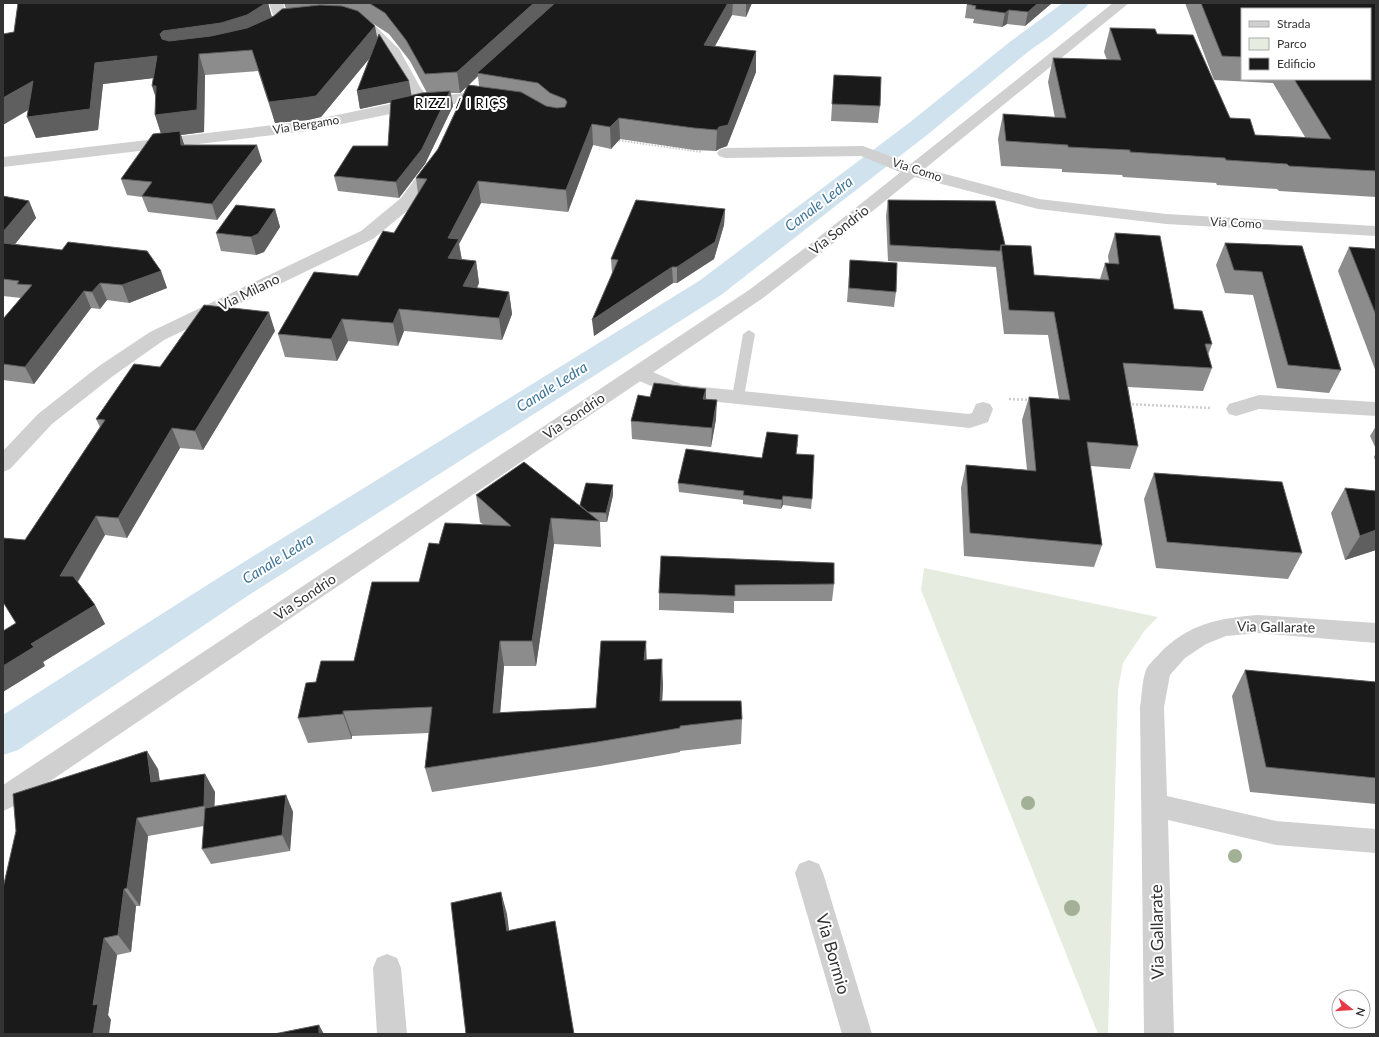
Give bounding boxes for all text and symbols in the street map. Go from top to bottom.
legend [1241,8,1371,80]
text: Strada [1277,16,1310,31]
text: Parco [1277,36,1307,51]
text: Edificio [1277,56,1316,71]
district label: RIZZI / I RIÇS [415,95,507,111]
street label: Via Bergamo [272,112,340,137]
street label: Via Como [890,154,944,185]
water label: Canale Ledra [781,172,856,235]
street label: Via Sondrio [806,201,872,258]
street label: Via Como [1210,214,1262,231]
street label: Via Milano [216,269,282,314]
water label: Canale Ledra [512,357,591,415]
street label: Via Sondrio [540,389,608,442]
water label: Canale Ledra [238,529,317,587]
street label: Via Sondrio [271,570,339,623]
street label: Via Gallarate [1237,617,1315,636]
street label: Via Gallarate [1145,884,1168,980]
street label: Via Bormio [812,911,855,997]
north arrow [1331,989,1371,1029]
text: N [1354,1006,1368,1018]

